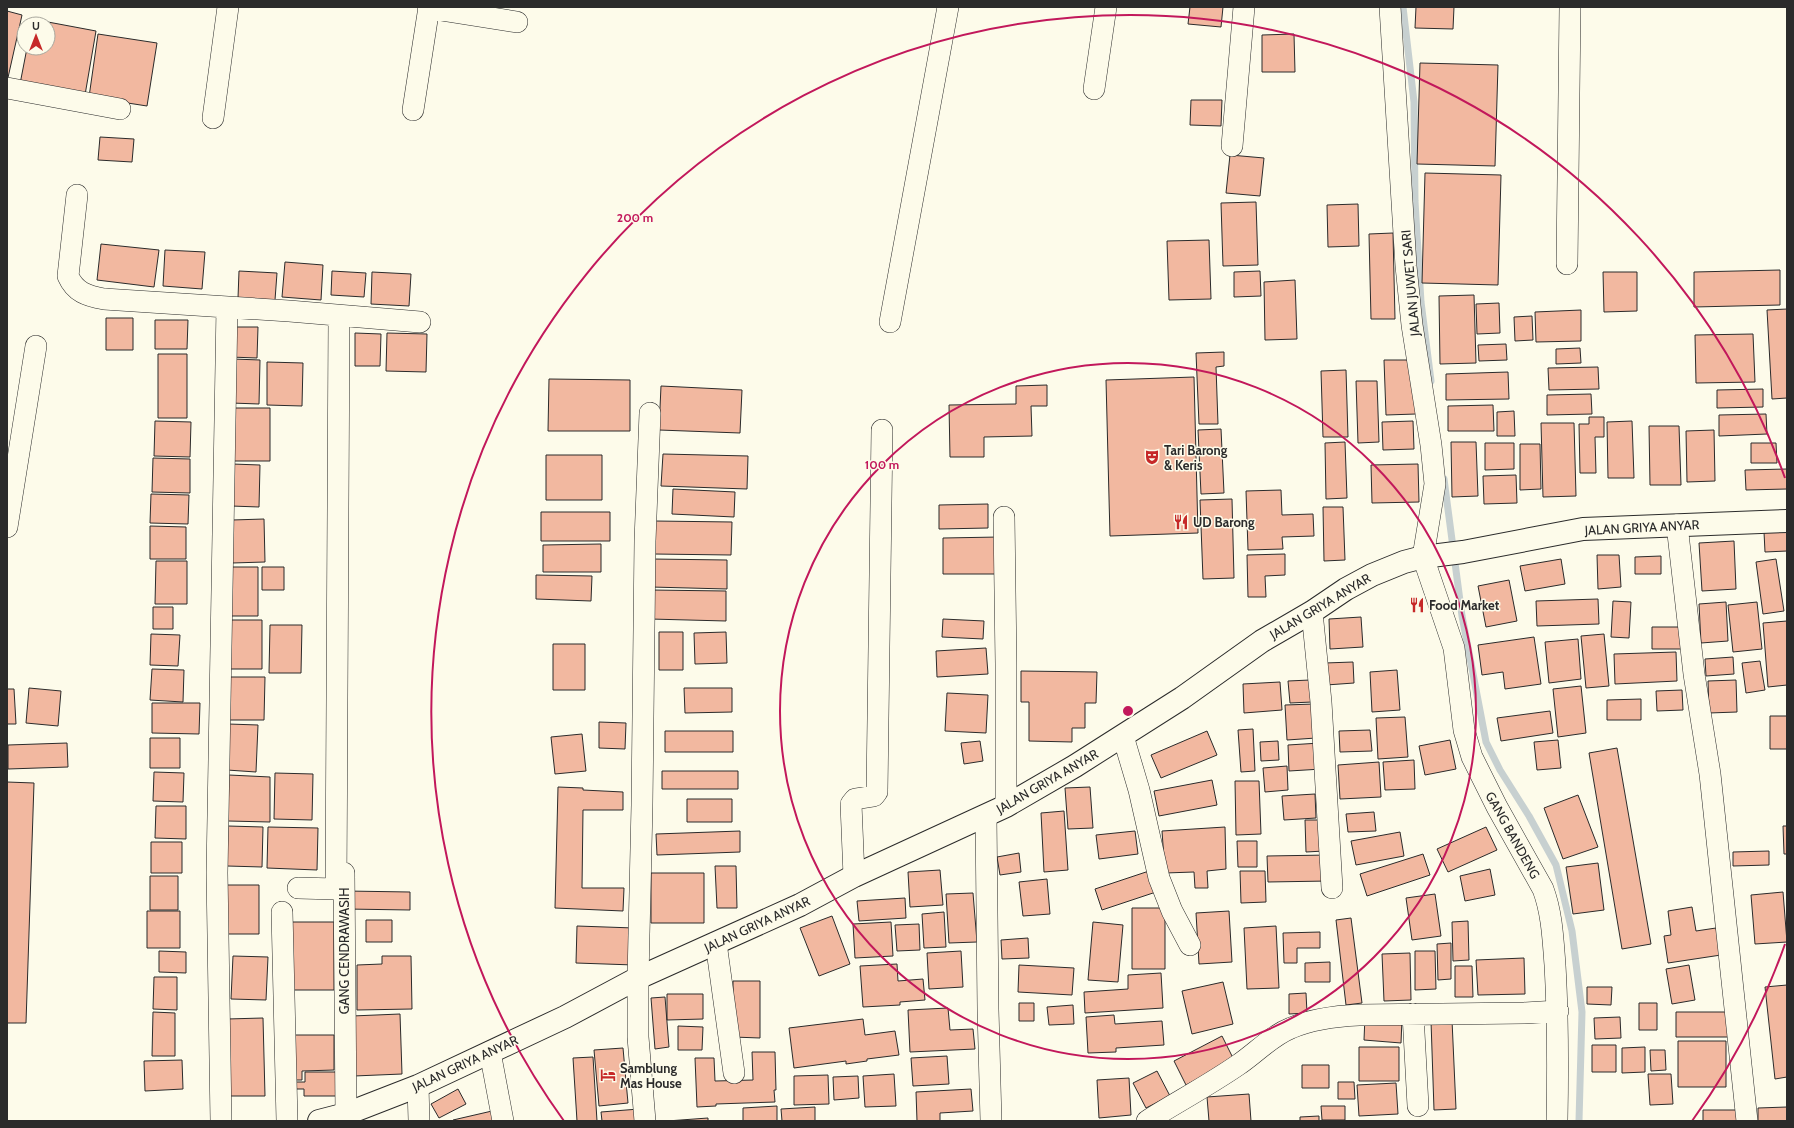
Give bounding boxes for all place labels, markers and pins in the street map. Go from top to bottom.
place label: Tari Barong & Keris [1164,442,1228,473]
theatre icon: Tari Barong & Keris [1143,448,1161,466]
restaurant icon: UD Barong [1172,513,1190,531]
place label: UD Barong [1193,514,1255,530]
restaurant icon: Food Market [1408,596,1426,614]
place label: Food Market [1429,597,1500,613]
centre of rings [1121,704,1135,718]
place label: Samblung Mas House [620,1060,682,1091]
hotel icon: Samblung Mas House [599,1066,617,1084]

